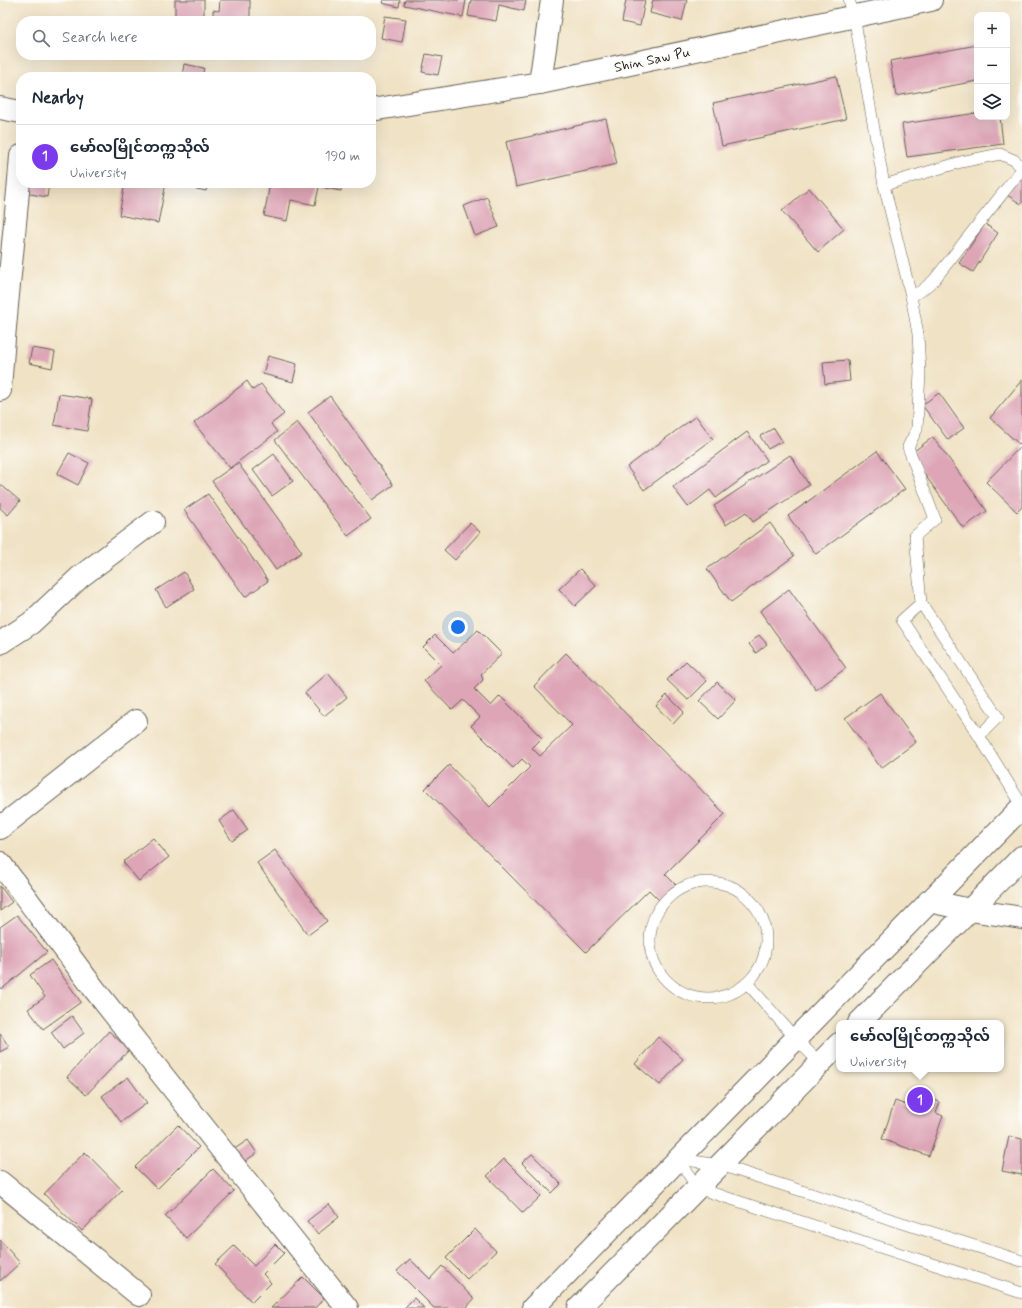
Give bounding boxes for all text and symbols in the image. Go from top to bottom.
map controls [974,12,1010,120]
button: + [974,12,1010,48]
search box [16,16,376,60]
icon: search [30,27,52,49]
text: Search here [62,28,138,48]
street label: Shin Saw Pu [613,43,692,77]
button: − [974,48,1010,84]
button: layers [974,84,1010,120]
text: Nearby [32,87,84,109]
text: မော်လမြိုင်တက္ကသိုလ် [70,138,210,158]
text: 1 [42,148,48,165]
text: 190 m [325,148,360,165]
text: University [70,165,126,182]
your location [448,617,468,637]
popup [836,1020,1004,1072]
text: မော်လမြိုင်တက္ကသိုလ် [850,1027,990,1047]
text: University [850,1054,907,1071]
pin: 1 [907,1085,933,1115]

